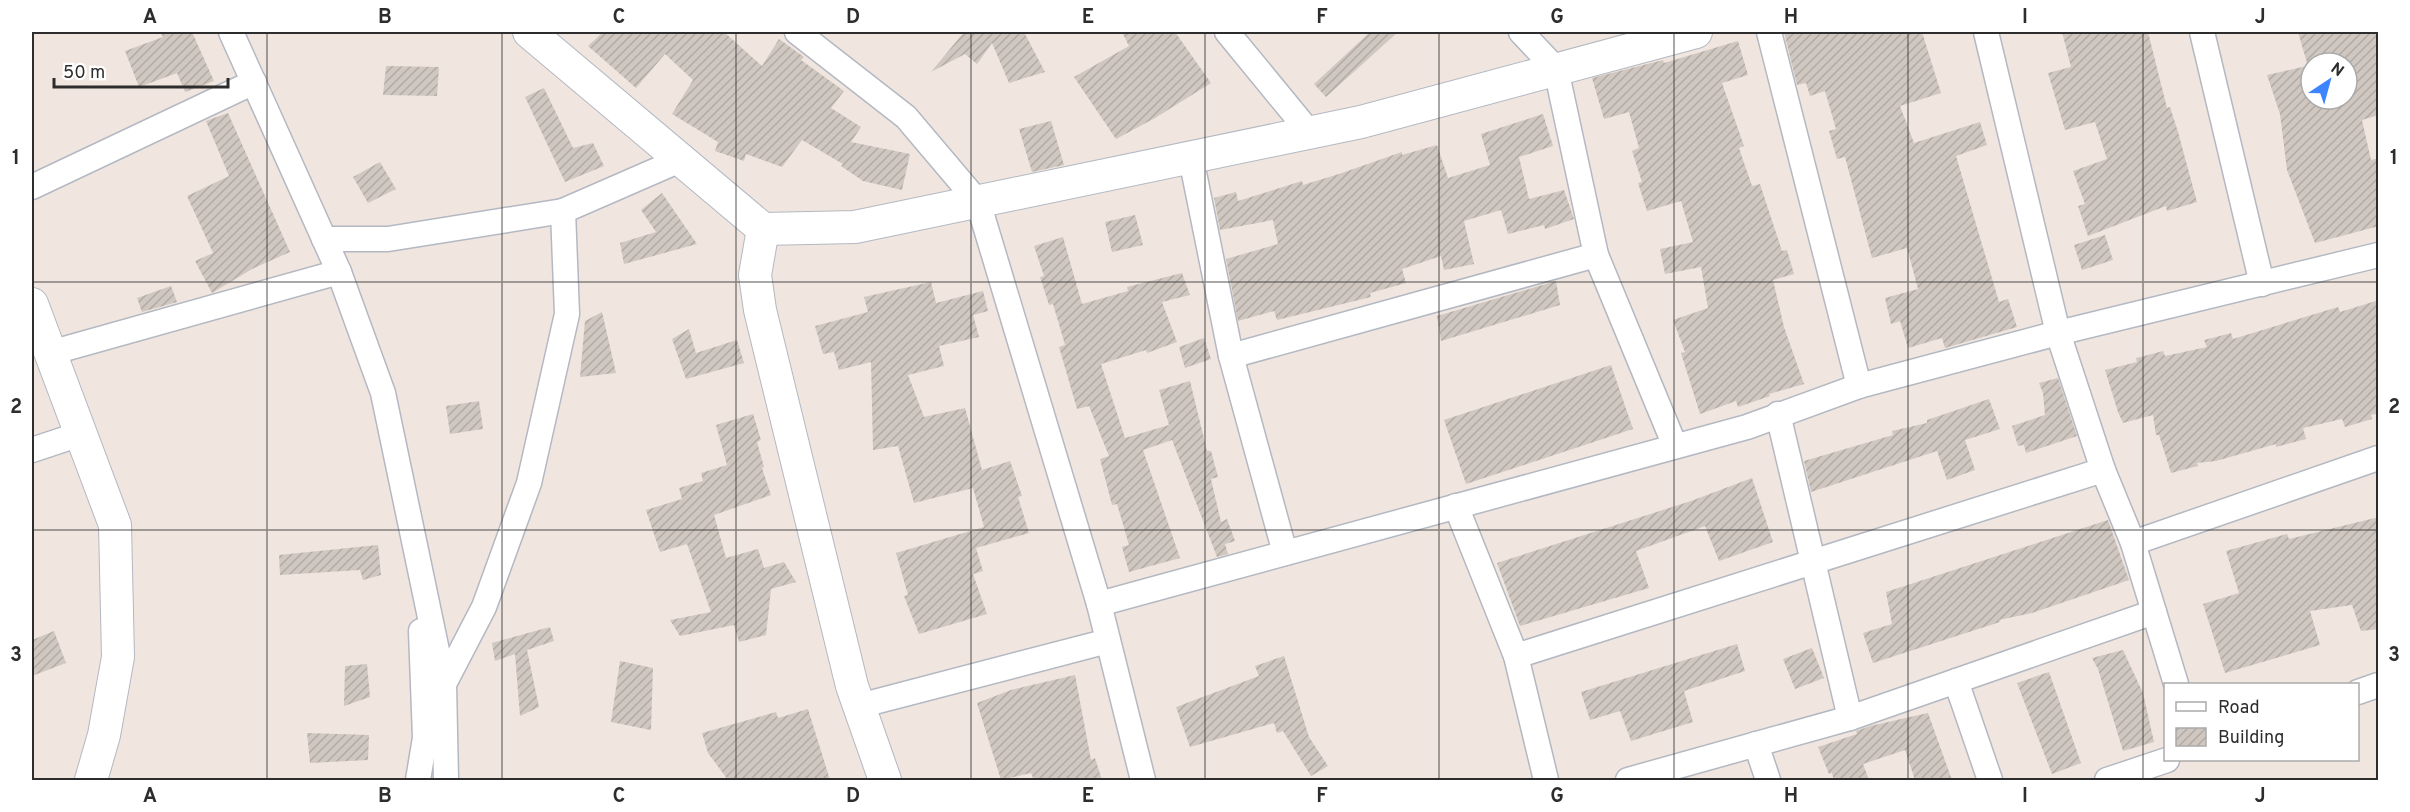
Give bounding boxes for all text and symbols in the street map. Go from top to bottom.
text: A [143,5,157,31]
text: B [378,5,392,31]
text: C [613,5,625,31]
text: D [846,5,860,31]
text: E [1082,5,1094,31]
text: F [1316,5,1328,31]
text: G [1550,5,1564,31]
text: H [1784,5,1798,31]
text: I [2022,5,2028,31]
text: J [2254,5,2266,31]
scale bar [54,51,228,89]
north arrow [2299,51,2359,111]
text: N [2326,59,2347,82]
text: 50 m [63,62,105,85]
text: 1 [12,146,20,172]
text: 1 [2390,146,2398,172]
text: 2 [10,395,22,421]
text: 2 [2388,395,2400,421]
text: 3 [10,643,22,669]
text: 3 [2388,643,2400,669]
legend [2164,683,2359,761]
text: Road [2218,697,2260,720]
text: Building [2218,727,2284,750]
text: A [143,784,157,810]
text: B [378,784,392,810]
text: C [613,784,625,810]
text: D [846,784,860,810]
text: E [1082,784,1094,810]
text: F [1316,784,1328,810]
text: G [1550,784,1564,810]
text: H [1784,784,1798,810]
text: I [2022,784,2028,810]
text: J [2254,784,2266,810]

